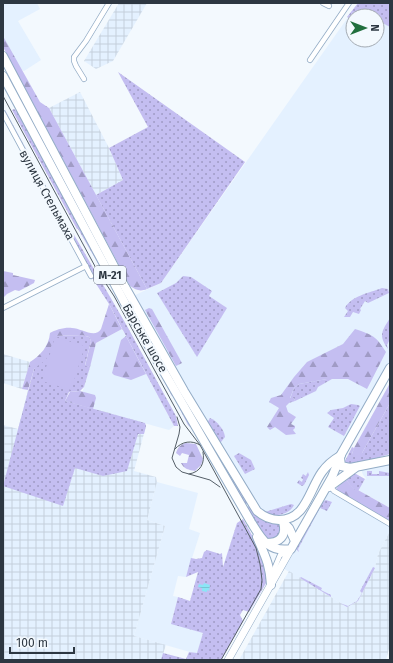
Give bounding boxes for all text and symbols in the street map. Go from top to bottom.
north arrow [345,8,385,48]
text: N [368,24,381,32]
street label: вулиця Стельмаха [16,148,78,242]
road number: М-21 [94,266,126,284]
street label: Барське шосе [120,301,170,375]
scale bar [10,629,74,655]
text: 100 m [16,636,48,650]

